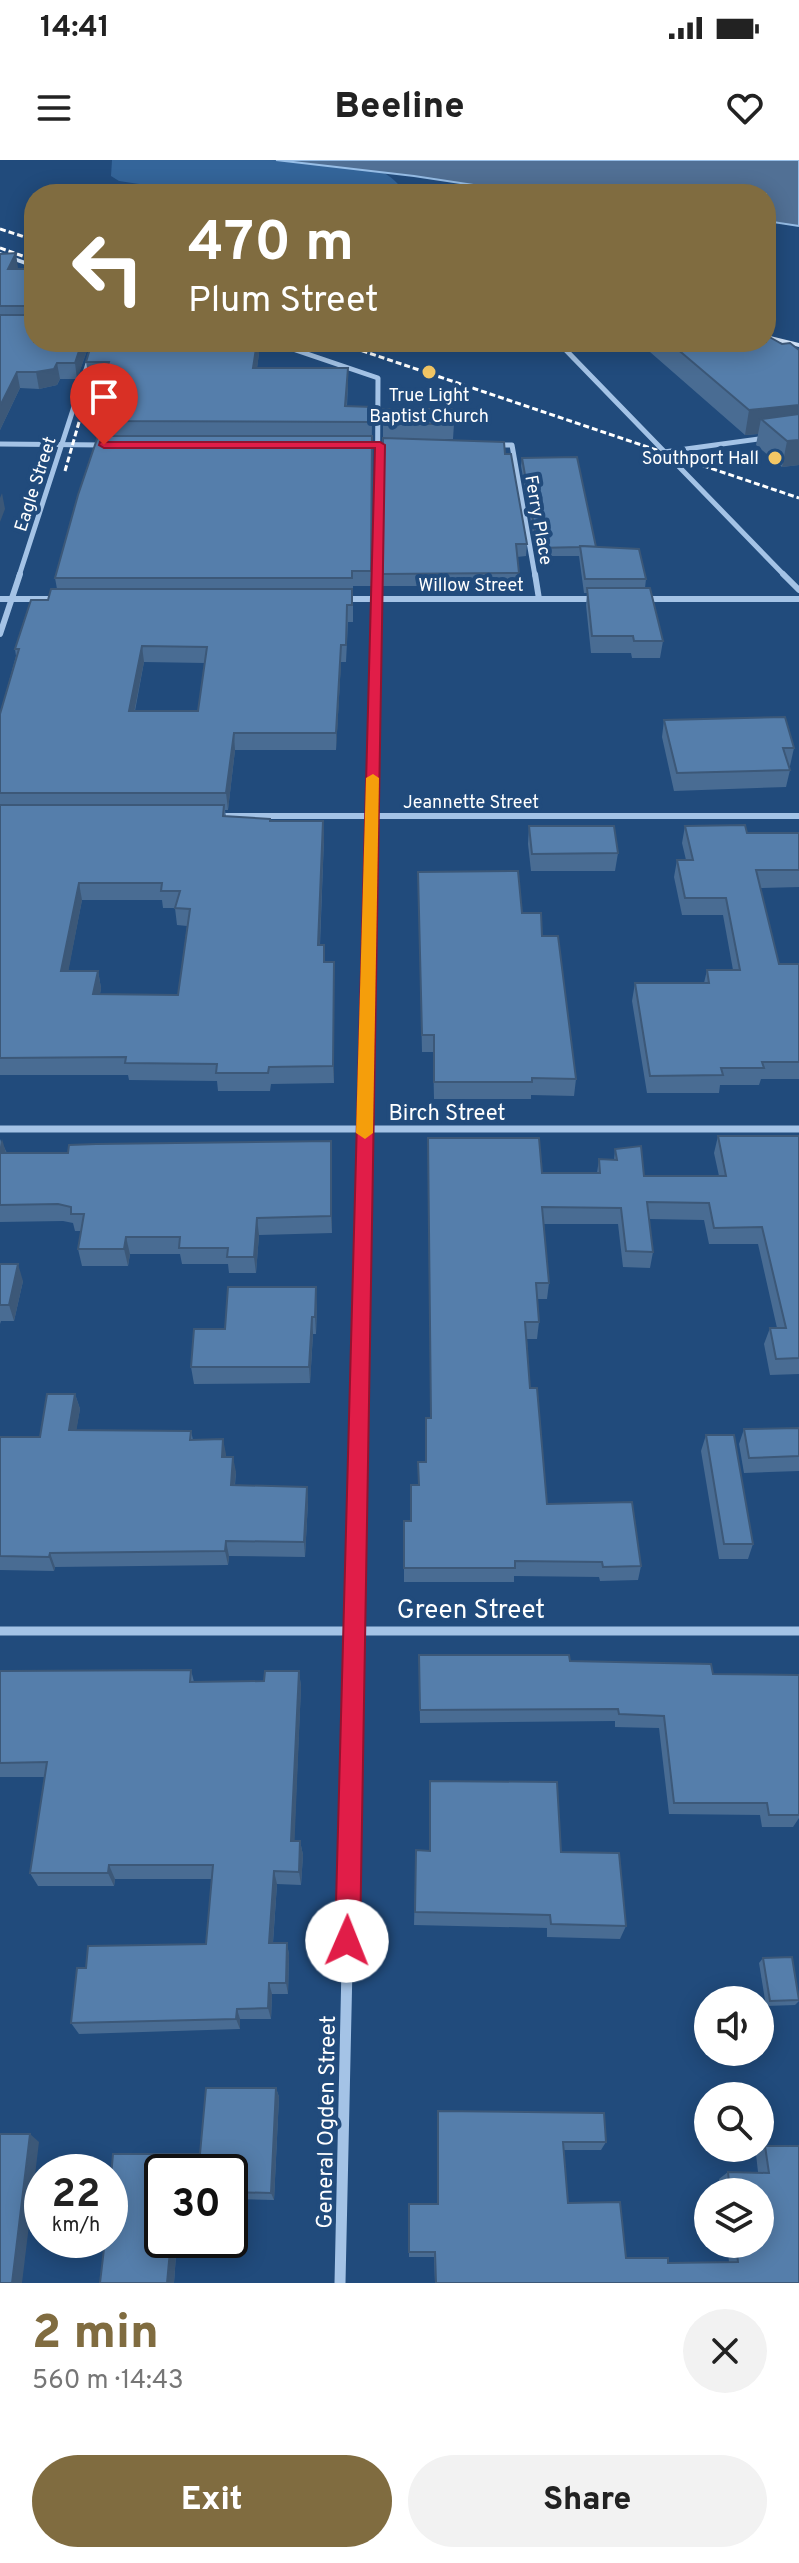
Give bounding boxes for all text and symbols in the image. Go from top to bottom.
text: 14:41 [40,10,110,47]
text: Beeline [334,85,465,131]
icon: menu [32,86,76,130]
icon: heart [723,86,767,130]
text: 470 m [188,210,354,280]
icon: left [56,216,160,320]
text: Plum Street [188,279,379,325]
pin [70,363,138,445]
marker: True Light Baptist Church [420,363,438,381]
icon: arrive [82,375,126,419]
place label: True Light Baptist Church [369,385,489,429]
street label: Eagle Street [10,434,63,535]
place label: Southport Hall [642,448,759,471]
marker: Southport Hall [766,449,784,467]
street label: Ferry Place [518,473,557,567]
street label: Willow Street [418,575,524,598]
street label: Jeannette Street [403,792,539,815]
street label: Birch Street [388,1101,506,1128]
street label: Green Street [397,1595,545,1628]
position arrow [305,1899,389,1983]
map controls [694,1986,774,2258]
button: sound [694,1986,774,2066]
street label: General Ogden Street [312,2015,343,2229]
button: search [694,2082,774,2162]
speed limit sign: 30 [144,2154,248,2258]
text: 22 [52,2171,100,2221]
button: layers [694,2178,774,2258]
text: km/h [52,2213,100,2239]
text: 2 min [32,2305,159,2365]
button: close [683,2309,767,2393]
text: 560 m · 14:43 [32,2365,184,2398]
button: Exit [32,2455,392,2547]
button: Share [408,2455,767,2547]

